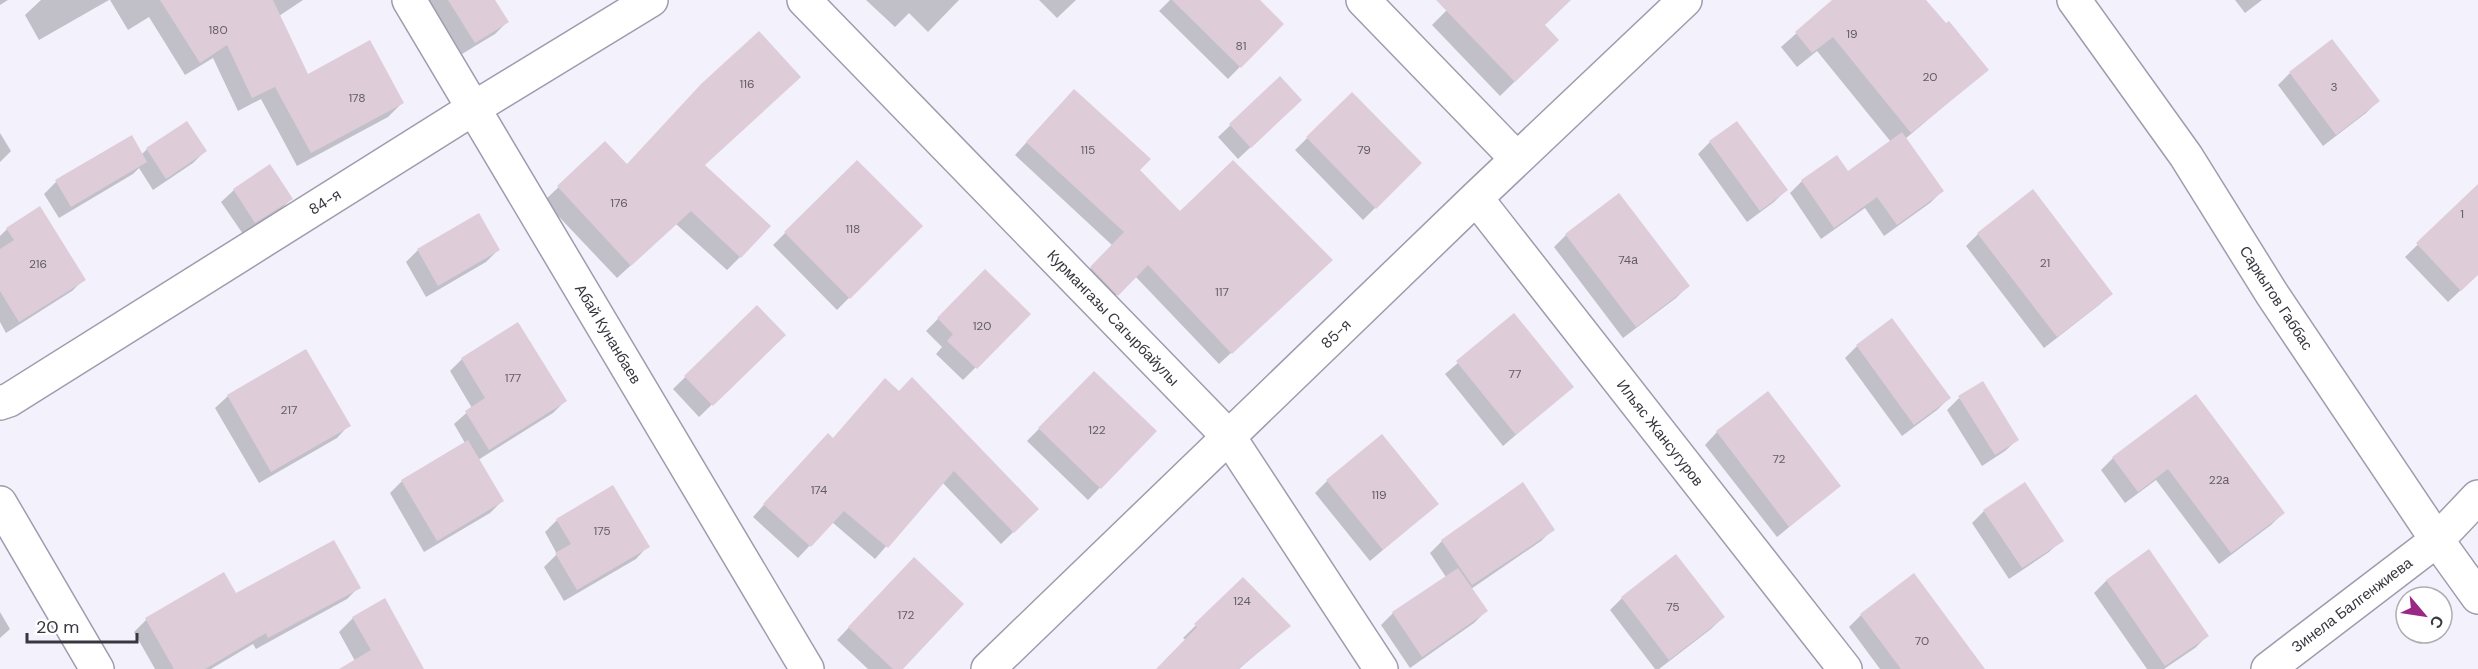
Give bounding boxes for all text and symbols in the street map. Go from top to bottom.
house number: 180 [208,22,228,38]
house number: 19 [1846,26,1858,42]
house number: 81 [1236,38,1246,54]
house number: 20 [1922,69,1938,85]
house number: 116 [739,76,755,92]
house number: 3 [2330,79,2338,95]
house number: 178 [348,90,366,106]
house number: 115 [1081,142,1095,158]
house number: 79 [1357,142,1371,158]
street label: 84-я [305,184,345,220]
house number: 176 [610,195,628,211]
house number: 1 [2460,206,2464,222]
house number: 118 [846,221,860,237]
street label: Саркытов Габбас [2235,242,2317,354]
street label: Курмангазы Сагырбайулы [1043,246,1183,390]
house number: 74а [1618,252,1638,268]
house number: 21 [2040,255,2050,271]
house number: 216 [29,256,47,272]
street label: Абай Кунанбаев [570,280,646,388]
house number: 117 [1215,284,1229,300]
street label: 85-я [1317,315,1355,353]
house number: 120 [973,318,991,334]
house number: 77 [1509,366,1521,382]
house number: 177 [505,370,521,386]
street label: Ильяс Жансугуров [1612,376,1708,490]
house number: 217 [280,402,298,418]
house number: 122 [1088,422,1106,438]
house number: 72 [1772,451,1786,467]
house number: 22а [2209,472,2230,488]
house number: 174 [811,482,827,498]
house number: 119 [1371,487,1387,503]
house number: 175 [593,523,611,539]
street label: Зинела Балгенжиева [2288,553,2417,657]
north arrow [2394,585,2454,645]
house number: 124 [1233,593,1251,609]
house number: 75 [1666,599,1680,615]
scale bar [27,606,136,644]
house number: 172 [898,607,914,623]
text: С [2424,612,2449,633]
text: 20 m [36,615,79,639]
house number: 70 [1915,633,1929,649]

